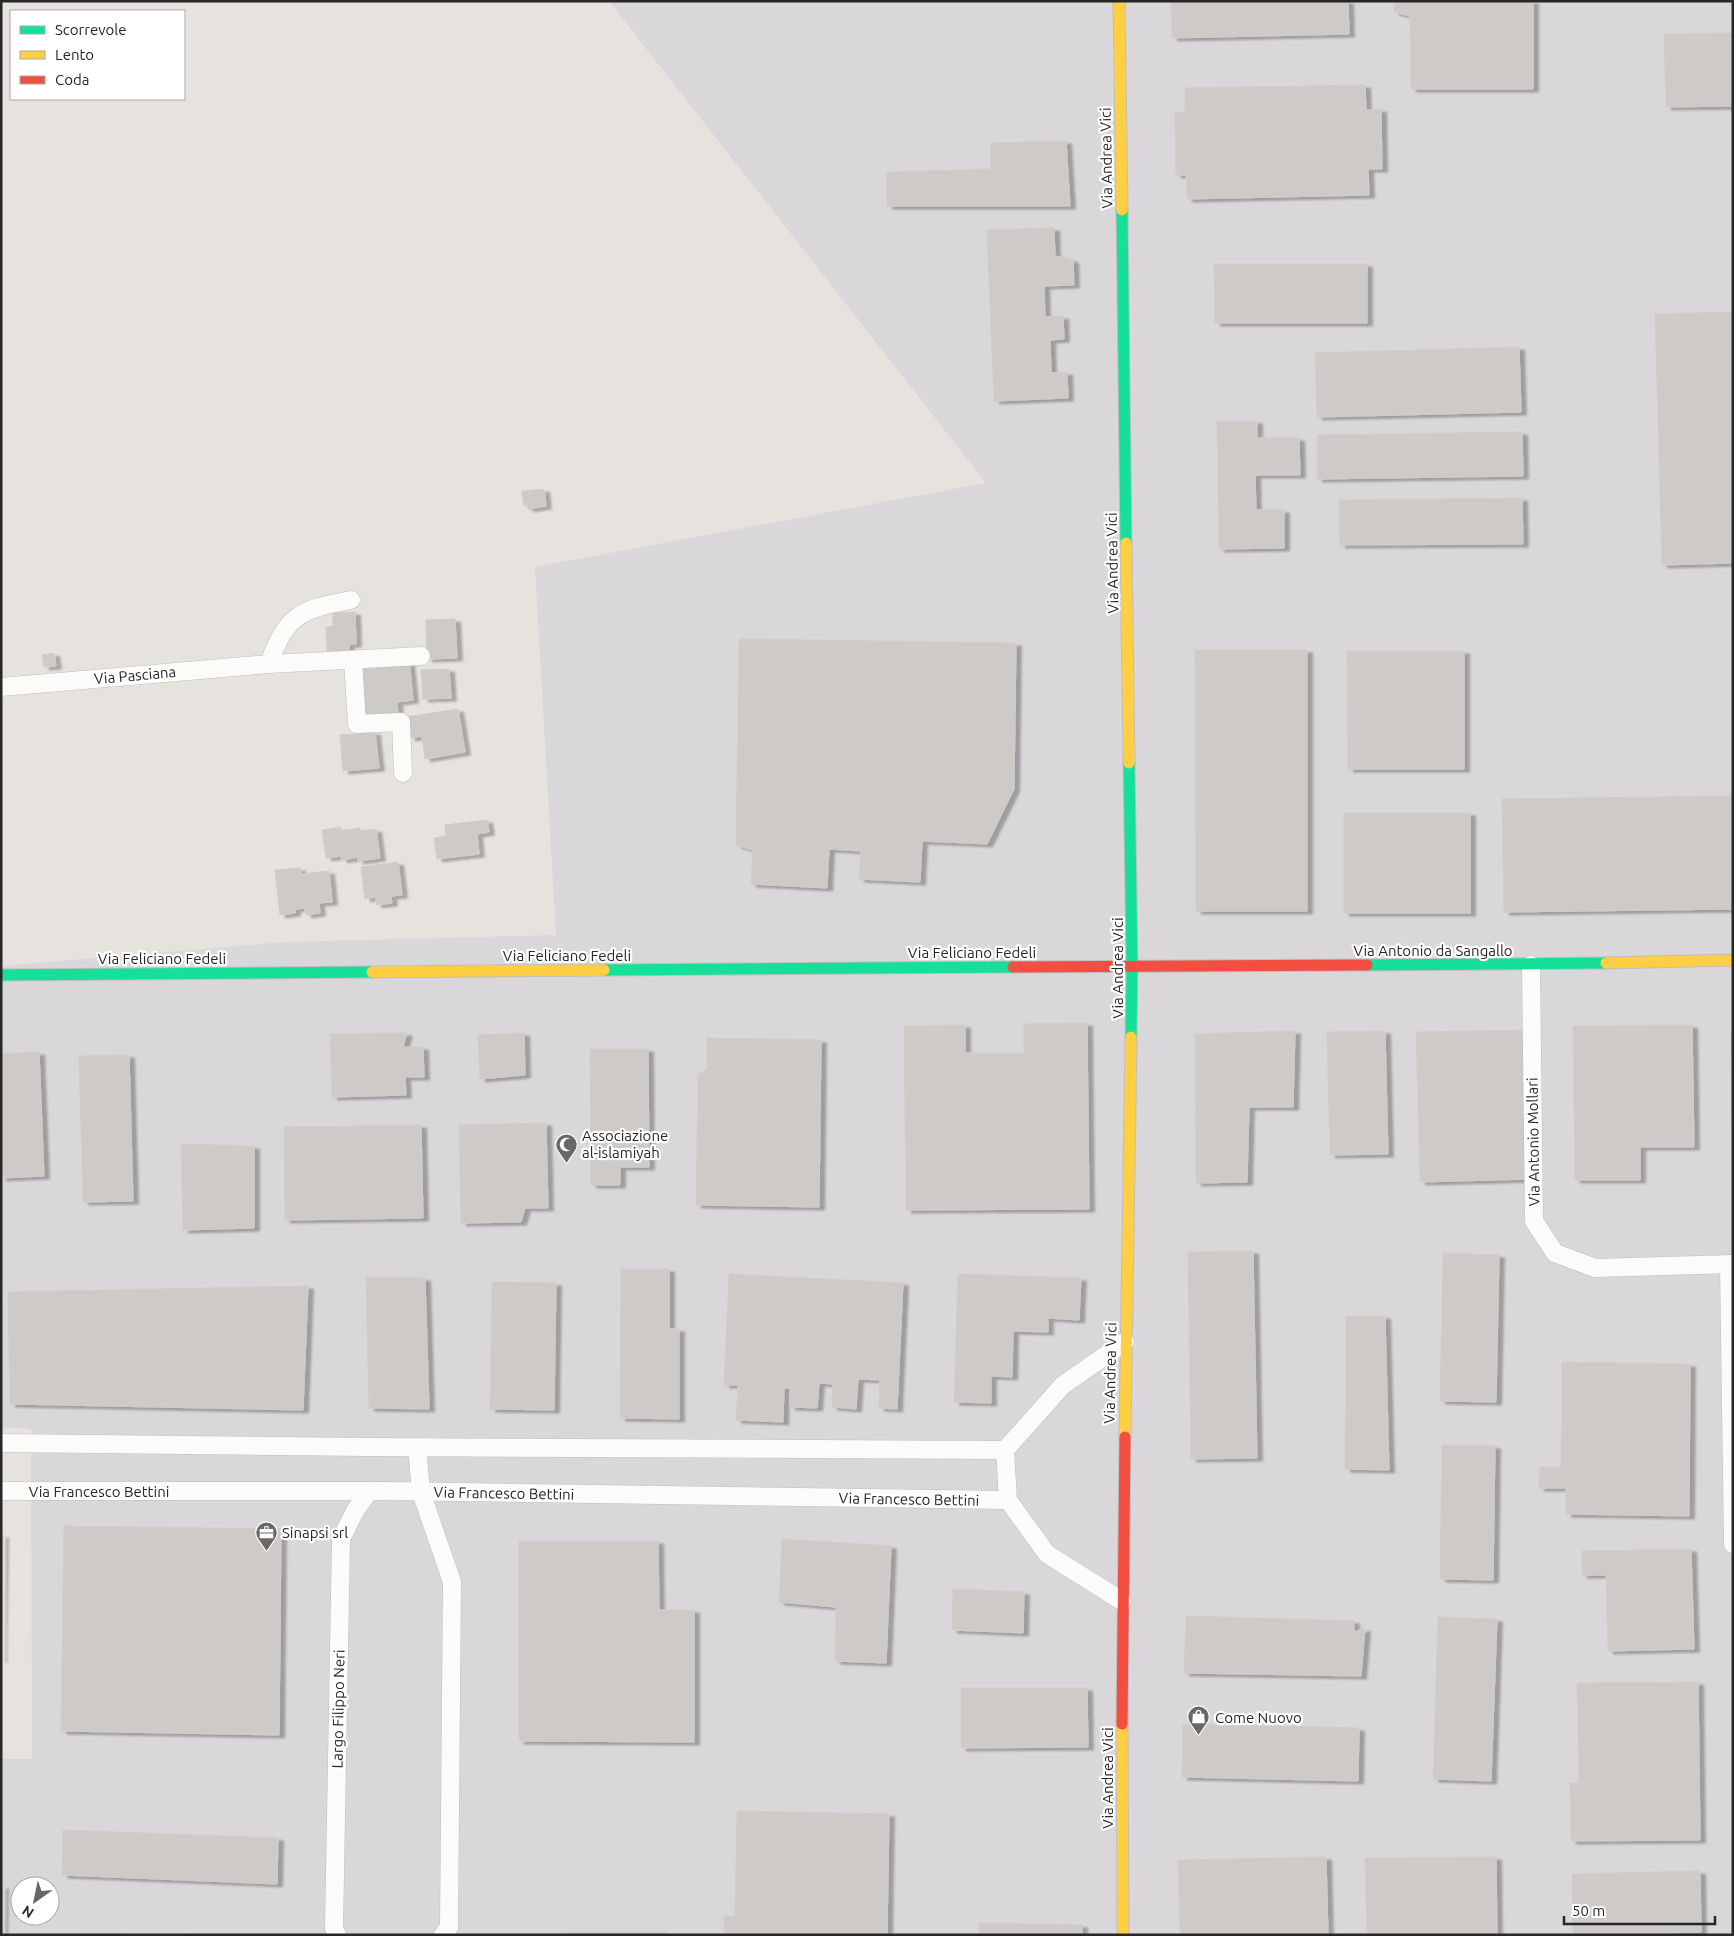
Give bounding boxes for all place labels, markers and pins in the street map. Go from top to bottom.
place label: Associazione al-islamiyah [582,1127,668,1161]
mosque icon: Associazione al-islamiyah [554,1132,578,1163]
office icon: Sinapsi srl [254,1520,278,1551]
place label: Sinapsi srl [282,1524,348,1541]
shop icon: Come Nuovo [1187,1705,1211,1736]
place label: Come Nuovo [1215,1709,1302,1726]

